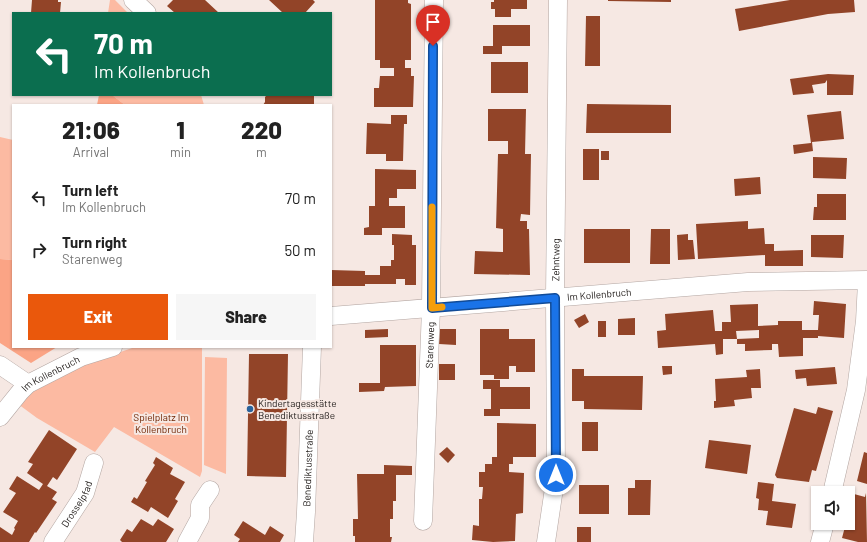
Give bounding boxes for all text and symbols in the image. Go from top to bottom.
pin [416,5,450,46]
icon: arrive [422,11,444,33]
text: 70 m [94,26,153,60]
icon: left [28,28,80,80]
text: Im Kollenbruch [94,60,210,82]
text: 21:06 [62,115,120,144]
text: 1 [176,115,185,144]
text: 220 [241,115,282,144]
text: Arrival [73,144,109,160]
text: min [170,144,191,160]
text: m [256,144,267,160]
text: Turn left [62,181,118,199]
icon: left [28,187,50,209]
text: 70 m [285,189,316,207]
text: Im Kollenbruch [62,199,146,215]
text: Turn right [62,233,127,251]
street label: Zehntweg [549,238,562,281]
icon: right [28,239,50,261]
text: 50 m [284,241,316,259]
text: Starenweg [62,251,123,267]
street label: Im Kollenbruch [566,286,632,303]
button: Exit [28,294,168,340]
button: Share [176,294,316,340]
street label: Starenweg [423,322,436,369]
street label: Im Kollenbruch [18,353,82,394]
place label: Kindertagesstätte Benediktusstraße [258,397,337,421]
marker: Kindertagesstätte Benediktusstraße [245,404,255,414]
park label: Spielplatz Im Kollenbruch [133,411,189,435]
street label: Benediktusstraße [300,429,315,507]
position arrow [535,454,577,496]
street label: Drosselpfad [58,479,94,529]
map controls [811,486,855,530]
button: sound [811,486,855,530]

